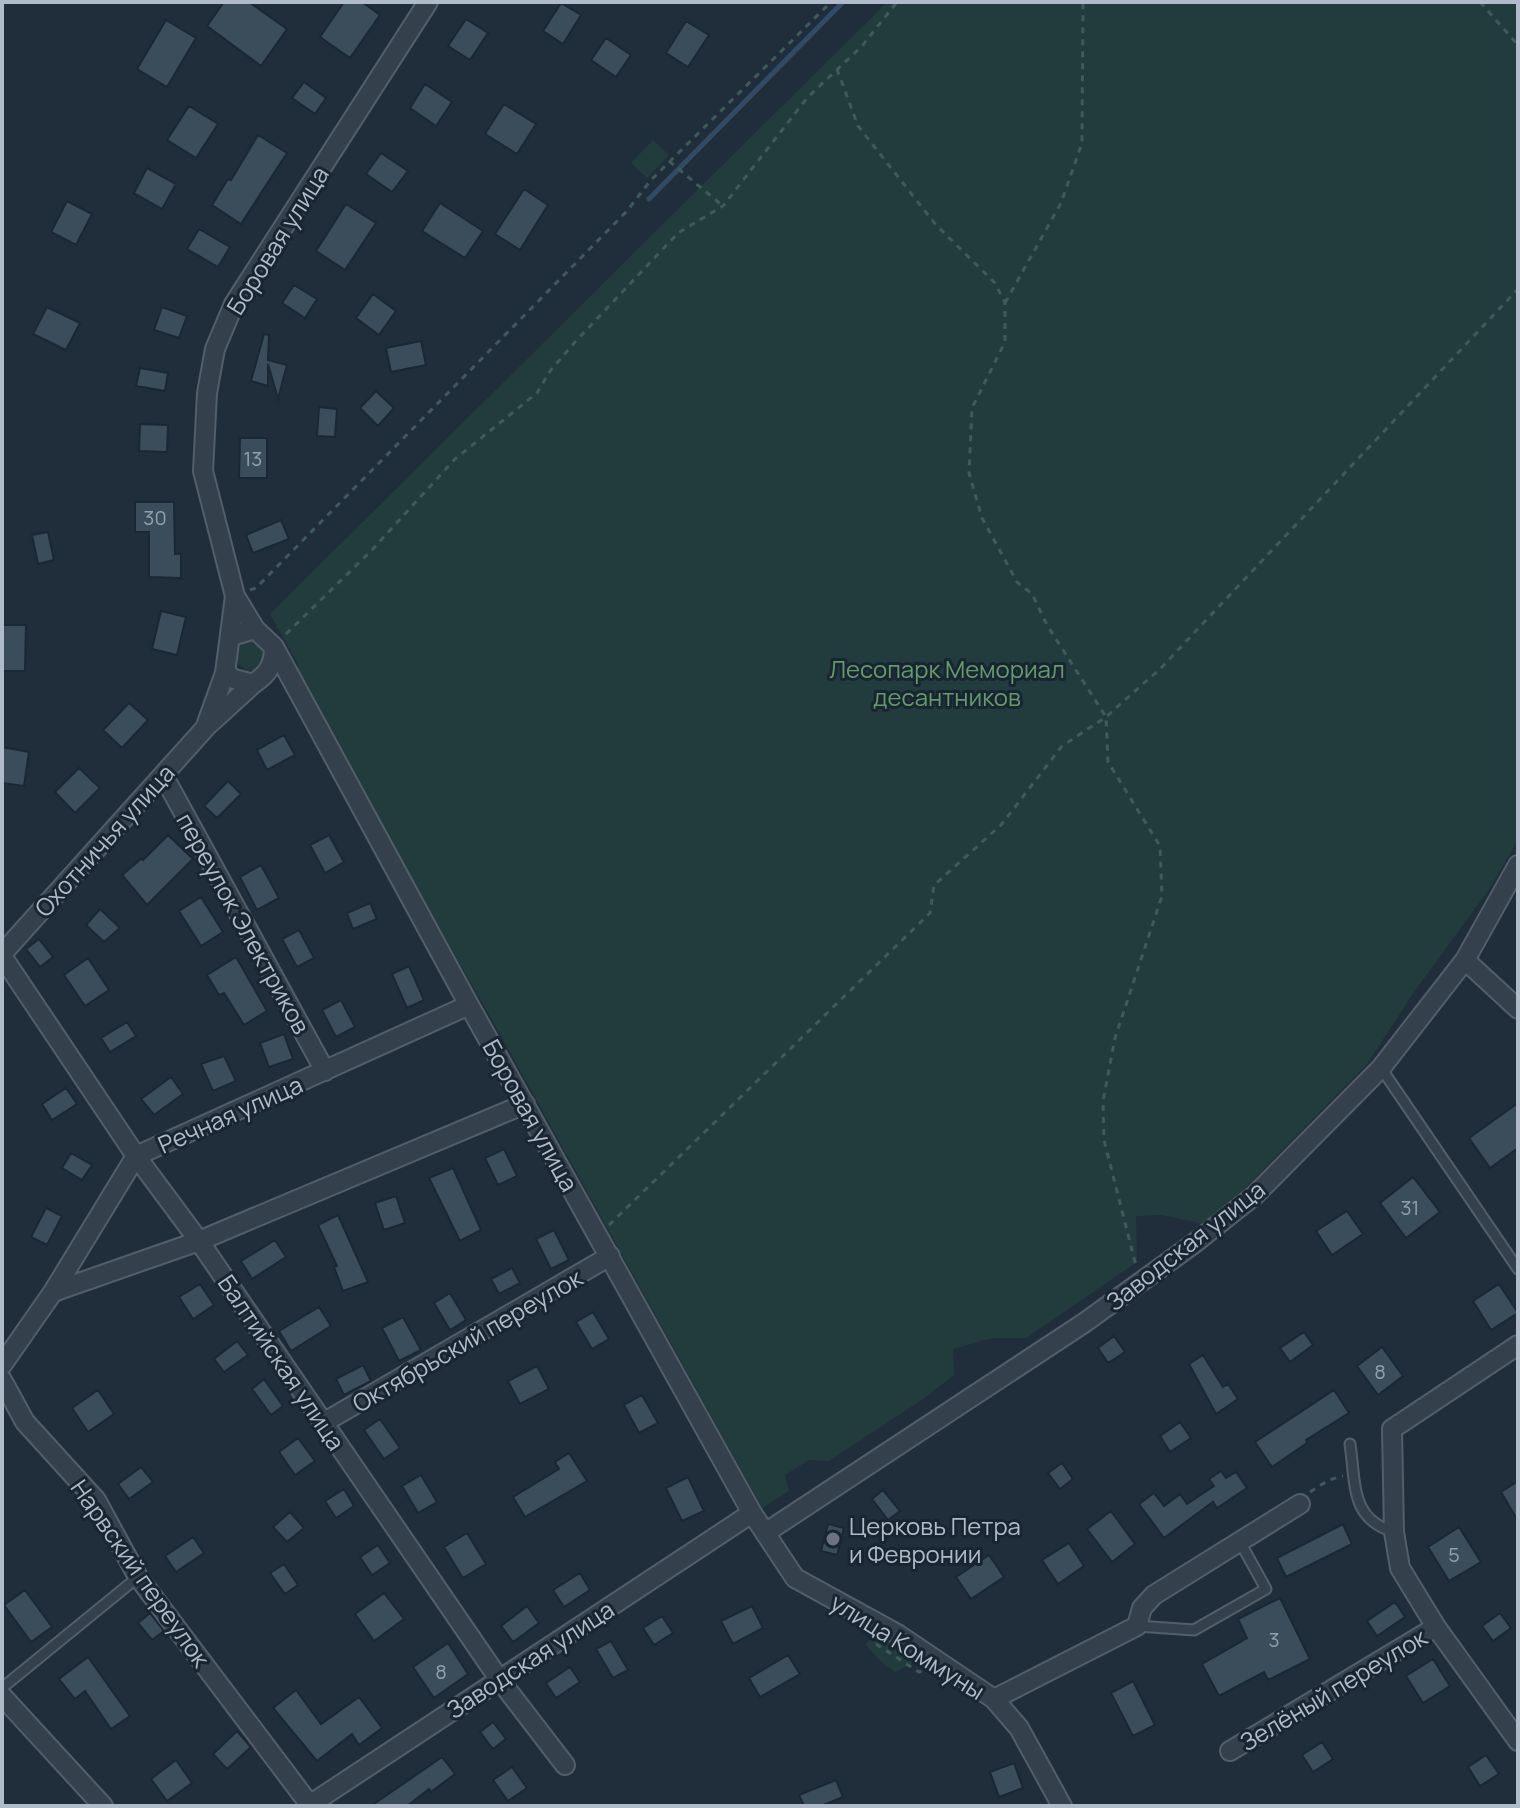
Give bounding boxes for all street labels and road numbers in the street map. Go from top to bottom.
street label: Боровая улица [218,160,336,320]
street label: Охотничья улица [27,757,181,923]
street label: переулок Электриков [169,807,319,1040]
street label: Боровая улица [476,1033,586,1197]
street label: Речная улица [153,1067,307,1161]
street label: Заводская улица [1099,1172,1271,1318]
street label: Октябрьский переулок [346,1260,589,1419]
street label: Балтийская улица [211,1268,353,1456]
street label: Нарвский переулок [64,1473,219,1674]
street label: улица Коммуны [825,1585,991,1707]
street label: Заводская улица [440,1592,620,1726]
street label: Зелёный переулок [1233,1620,1434,1758]

